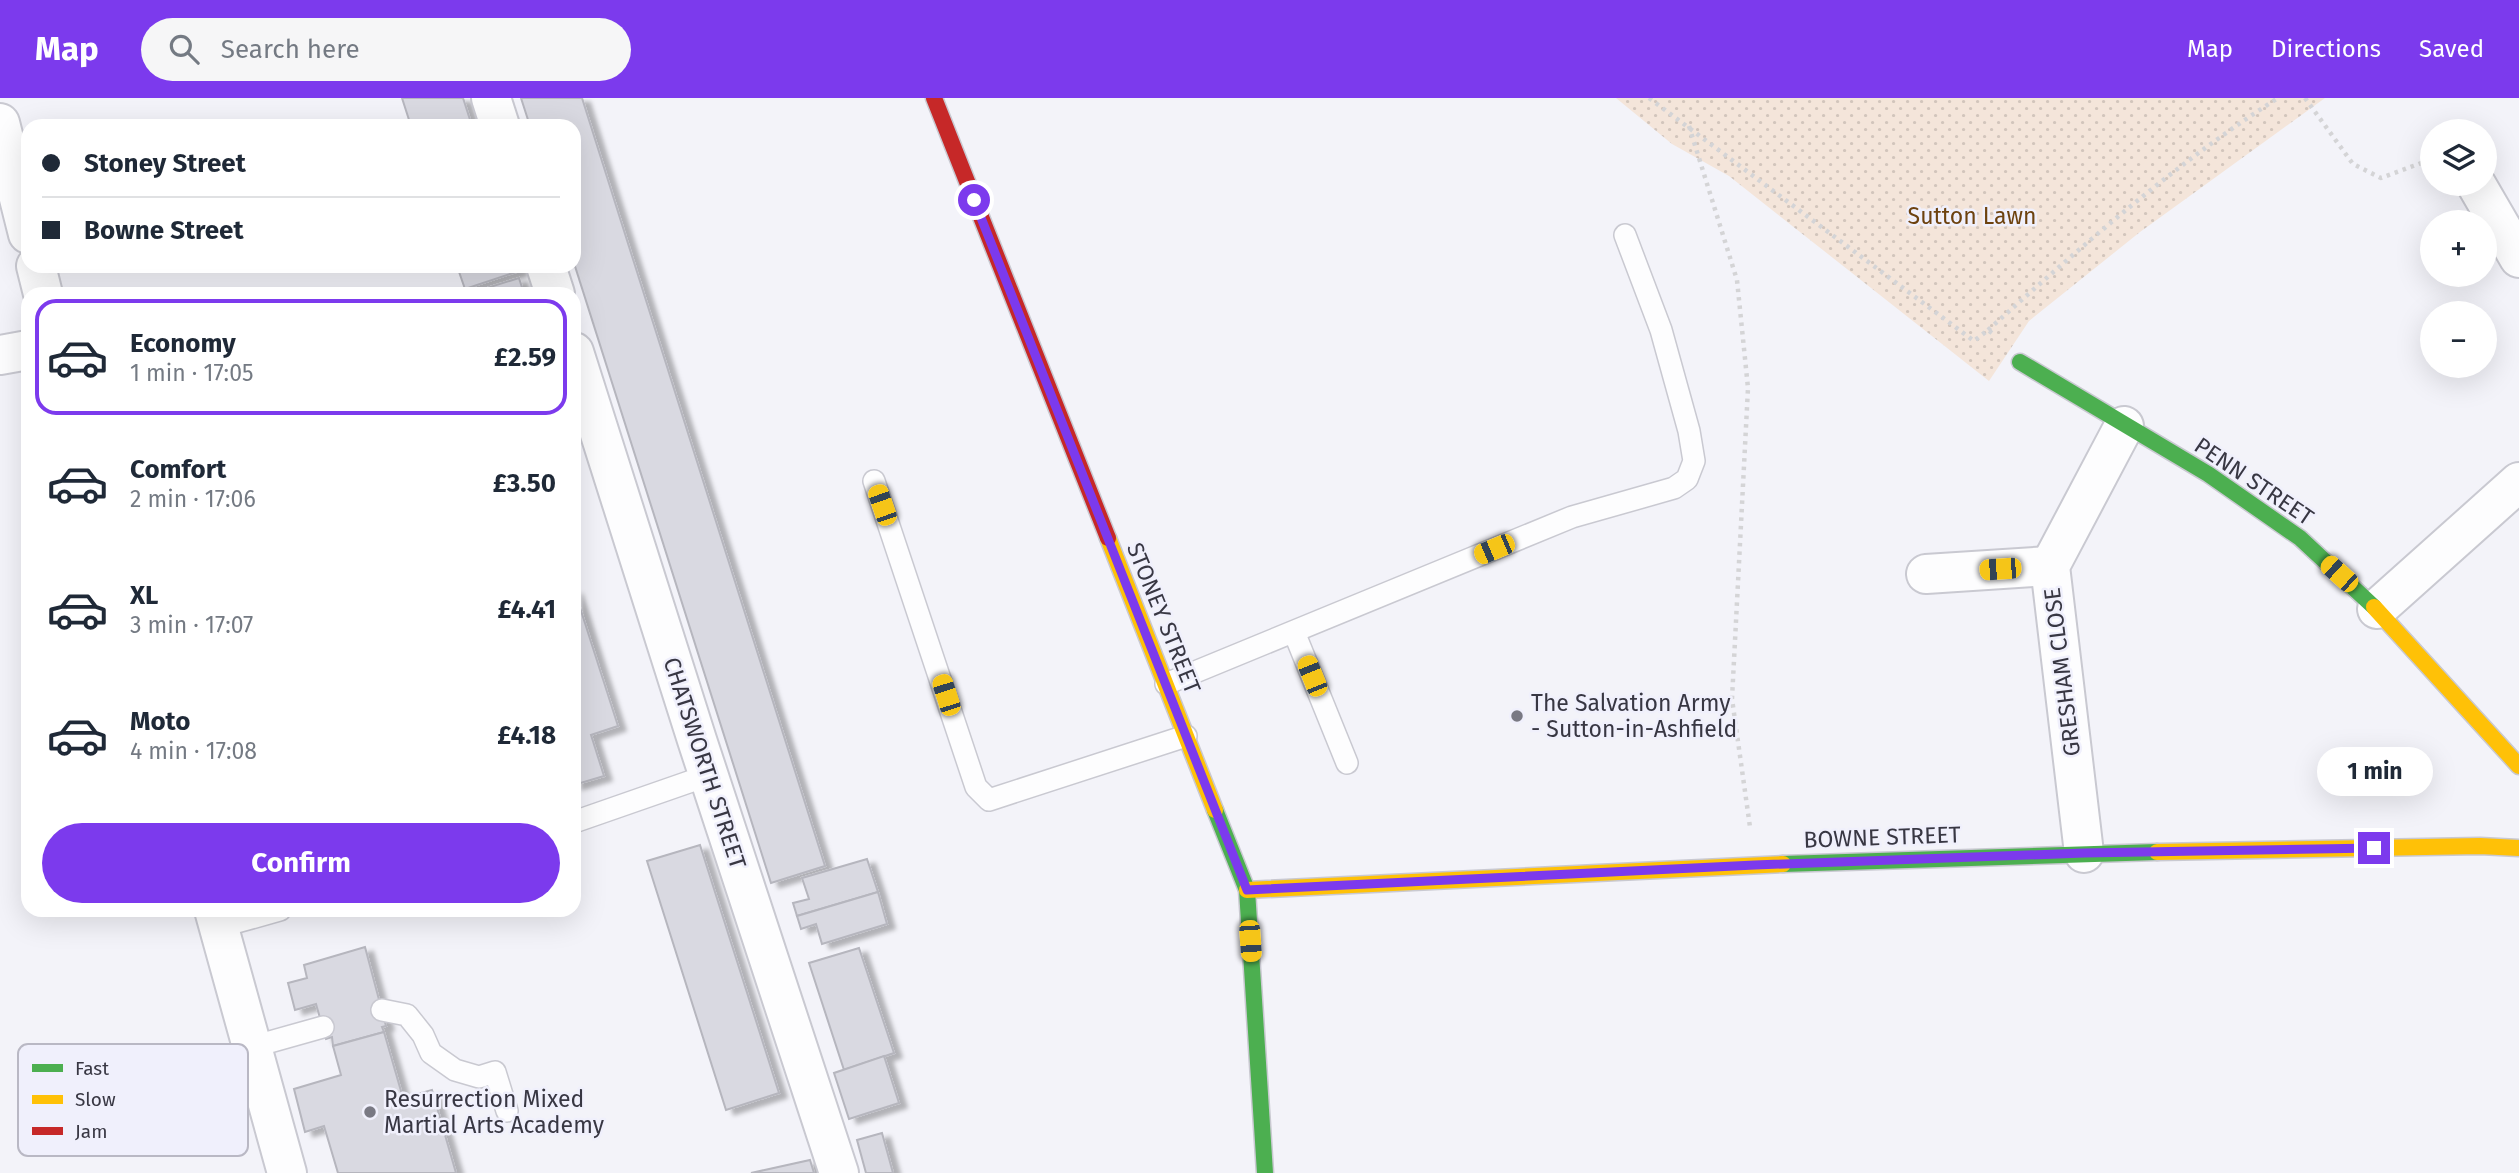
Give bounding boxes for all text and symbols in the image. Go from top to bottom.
search box [141,18,631,81]
text: Map [35,29,99,69]
icon: search [165,30,203,68]
text: Search here [221,34,360,65]
text: Map [2187,35,2233,63]
text: Directions [2271,35,2381,63]
text: Saved [2419,35,2484,63]
map controls [2420,119,2497,378]
button: layers [2420,119,2497,196]
text: Stoney Street [84,148,246,179]
route start [958,184,990,216]
park label: Sutton Lawn [1908,202,2036,230]
button: + [2420,210,2497,287]
text: Bowne Street [84,215,244,246]
button: − [2420,301,2497,378]
icon: car [46,326,109,389]
text: Economy [130,328,236,359]
text: £2.59 [494,342,556,373]
text: 1 min · 17:05 [130,359,254,387]
street label: PENN STREET [2189,431,2319,531]
icon: car [46,452,109,515]
text: Comfort [130,454,226,485]
text: £3.50 [493,468,556,499]
car [866,482,899,528]
text: 2 min · 17:06 [130,485,256,513]
car [1471,531,1518,567]
street label: STONEY STREET [1121,539,1207,698]
car [2317,552,2362,596]
car [1979,557,2022,581]
icon: car [46,578,109,641]
text: XL [130,580,158,611]
street label: GRESHAM CLOSE [2038,586,2086,758]
text: £4.41 [498,594,556,625]
text: 3 min · 17:07 [130,611,253,639]
car [1295,653,1330,699]
street label: CHATSWORTH STREET [658,654,752,872]
car [930,672,963,718]
place label: The Salvation Army - Sutton-in-Ashfield [1531,689,1737,743]
icon: car [46,704,109,767]
text: Moto [130,706,190,737]
marker: The Salvation Army - Sutton-in-Ashfield [1509,708,1525,724]
text: £4.18 [497,720,556,751]
text: 4 min · 17:08 [130,737,257,765]
callout: 1 min [2316,746,2432,796]
text: 1 min [2347,757,2403,785]
street label: BOWNE STREET [1803,820,1961,854]
button: Confirm [42,823,560,903]
route end [2358,832,2390,864]
car [1239,919,1262,963]
legend [18,1044,248,1156]
text: Fast [75,1057,109,1080]
place label: Resurrection Mixed Martial Arts Academy [384,1085,605,1139]
text: Slow [75,1088,116,1111]
marker: Resurrection Mixed Martial Arts Academy [362,1104,378,1120]
text: Jam [75,1120,107,1143]

